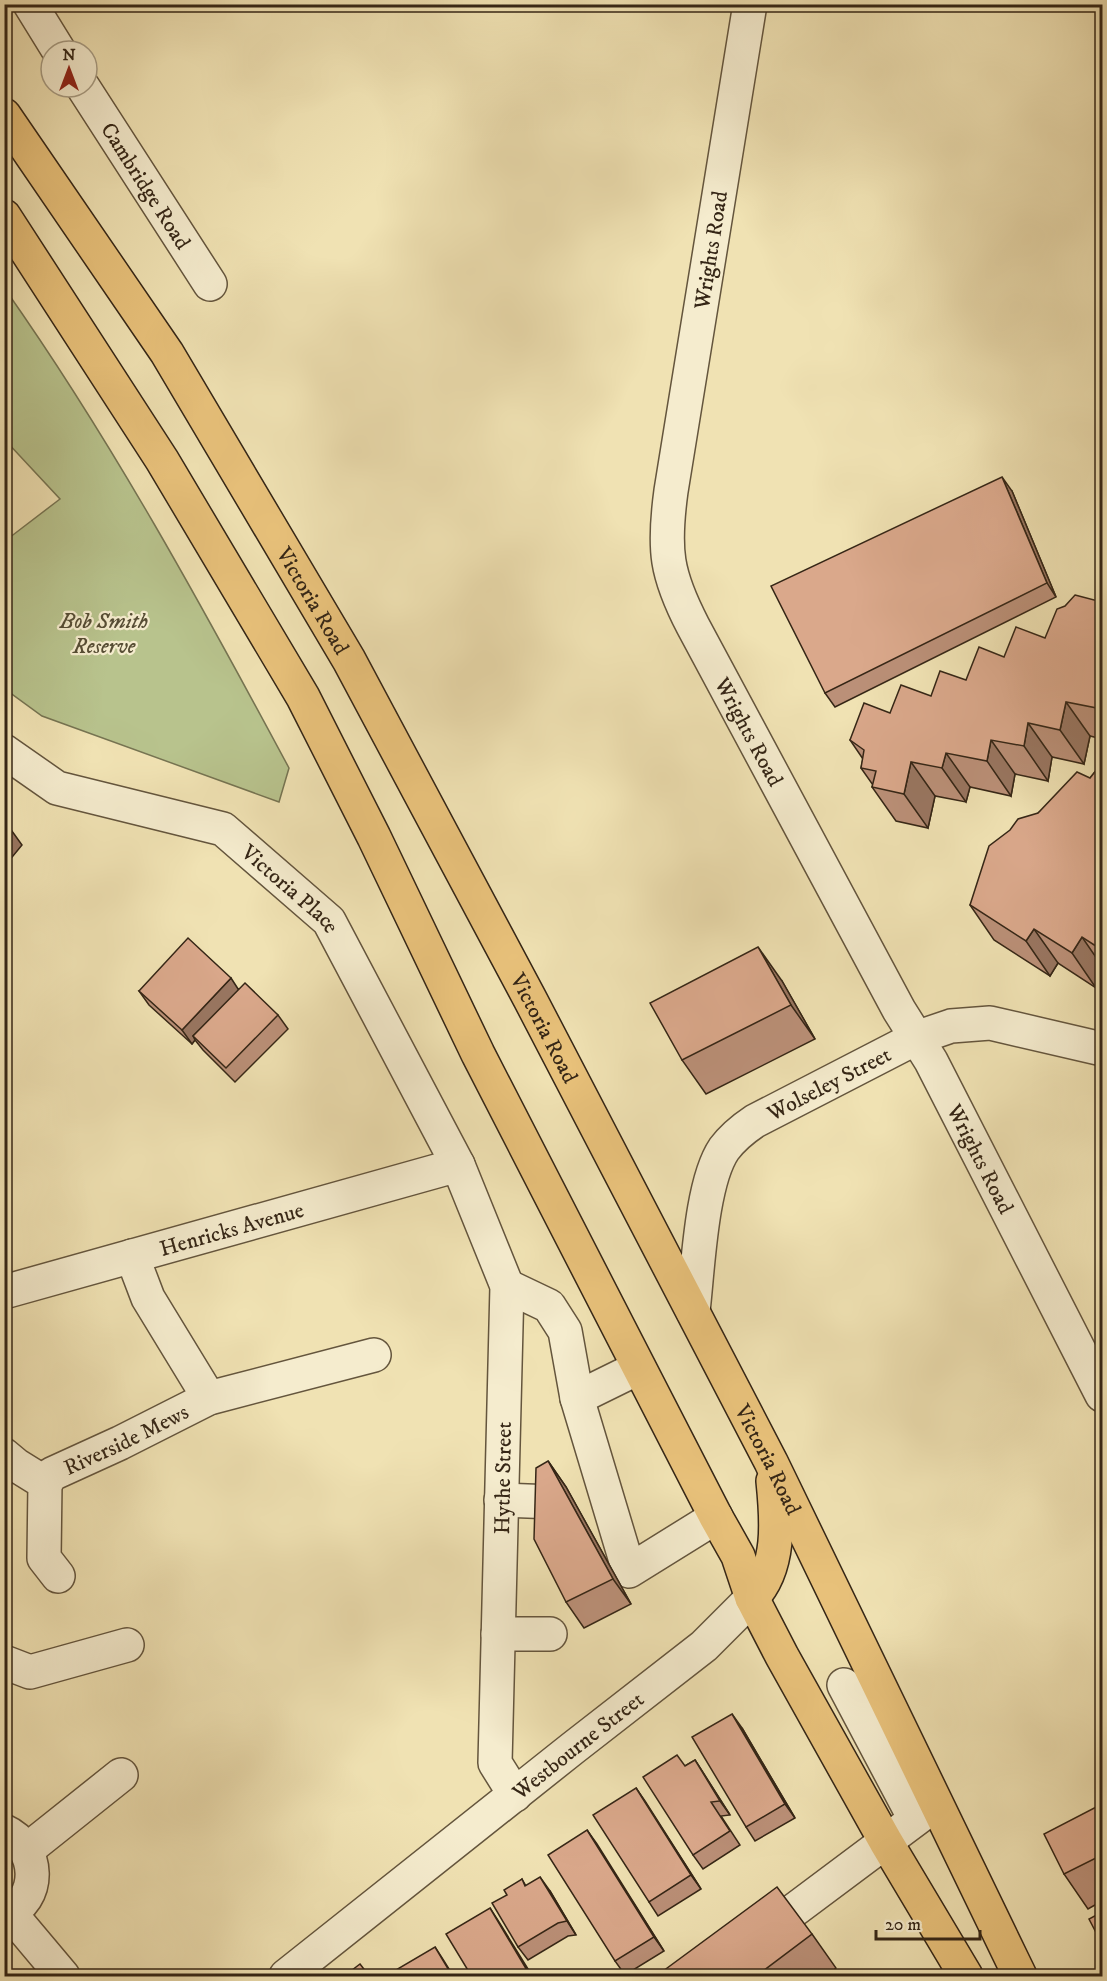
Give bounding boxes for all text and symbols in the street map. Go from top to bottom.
north arrow [39,39,99,99]
text: N [62,45,76,65]
street label: Cambridge Road [94,118,196,255]
street label: Wrights Road [689,189,734,312]
street label: Victoria Road [270,542,355,660]
park label: Bob Smith Reserve [59,608,148,660]
street label: Wrights Road [708,672,788,791]
street label: Victoria Place [235,839,345,938]
street label: Victoria Road [503,968,583,1088]
street label: Wolseley Street [762,1041,896,1128]
street label: Wrights Road [940,1099,1019,1219]
street label: Henricks Avenue [157,1197,307,1263]
street label: Riverside Mews [60,1399,193,1482]
street label: Victoria Road [728,1399,806,1519]
street label: Hythe Street [489,1421,518,1535]
street label: Westbourne Street [506,1686,650,1807]
scale bar [876,1903,980,1941]
text: 20 m [885,1914,921,1936]

